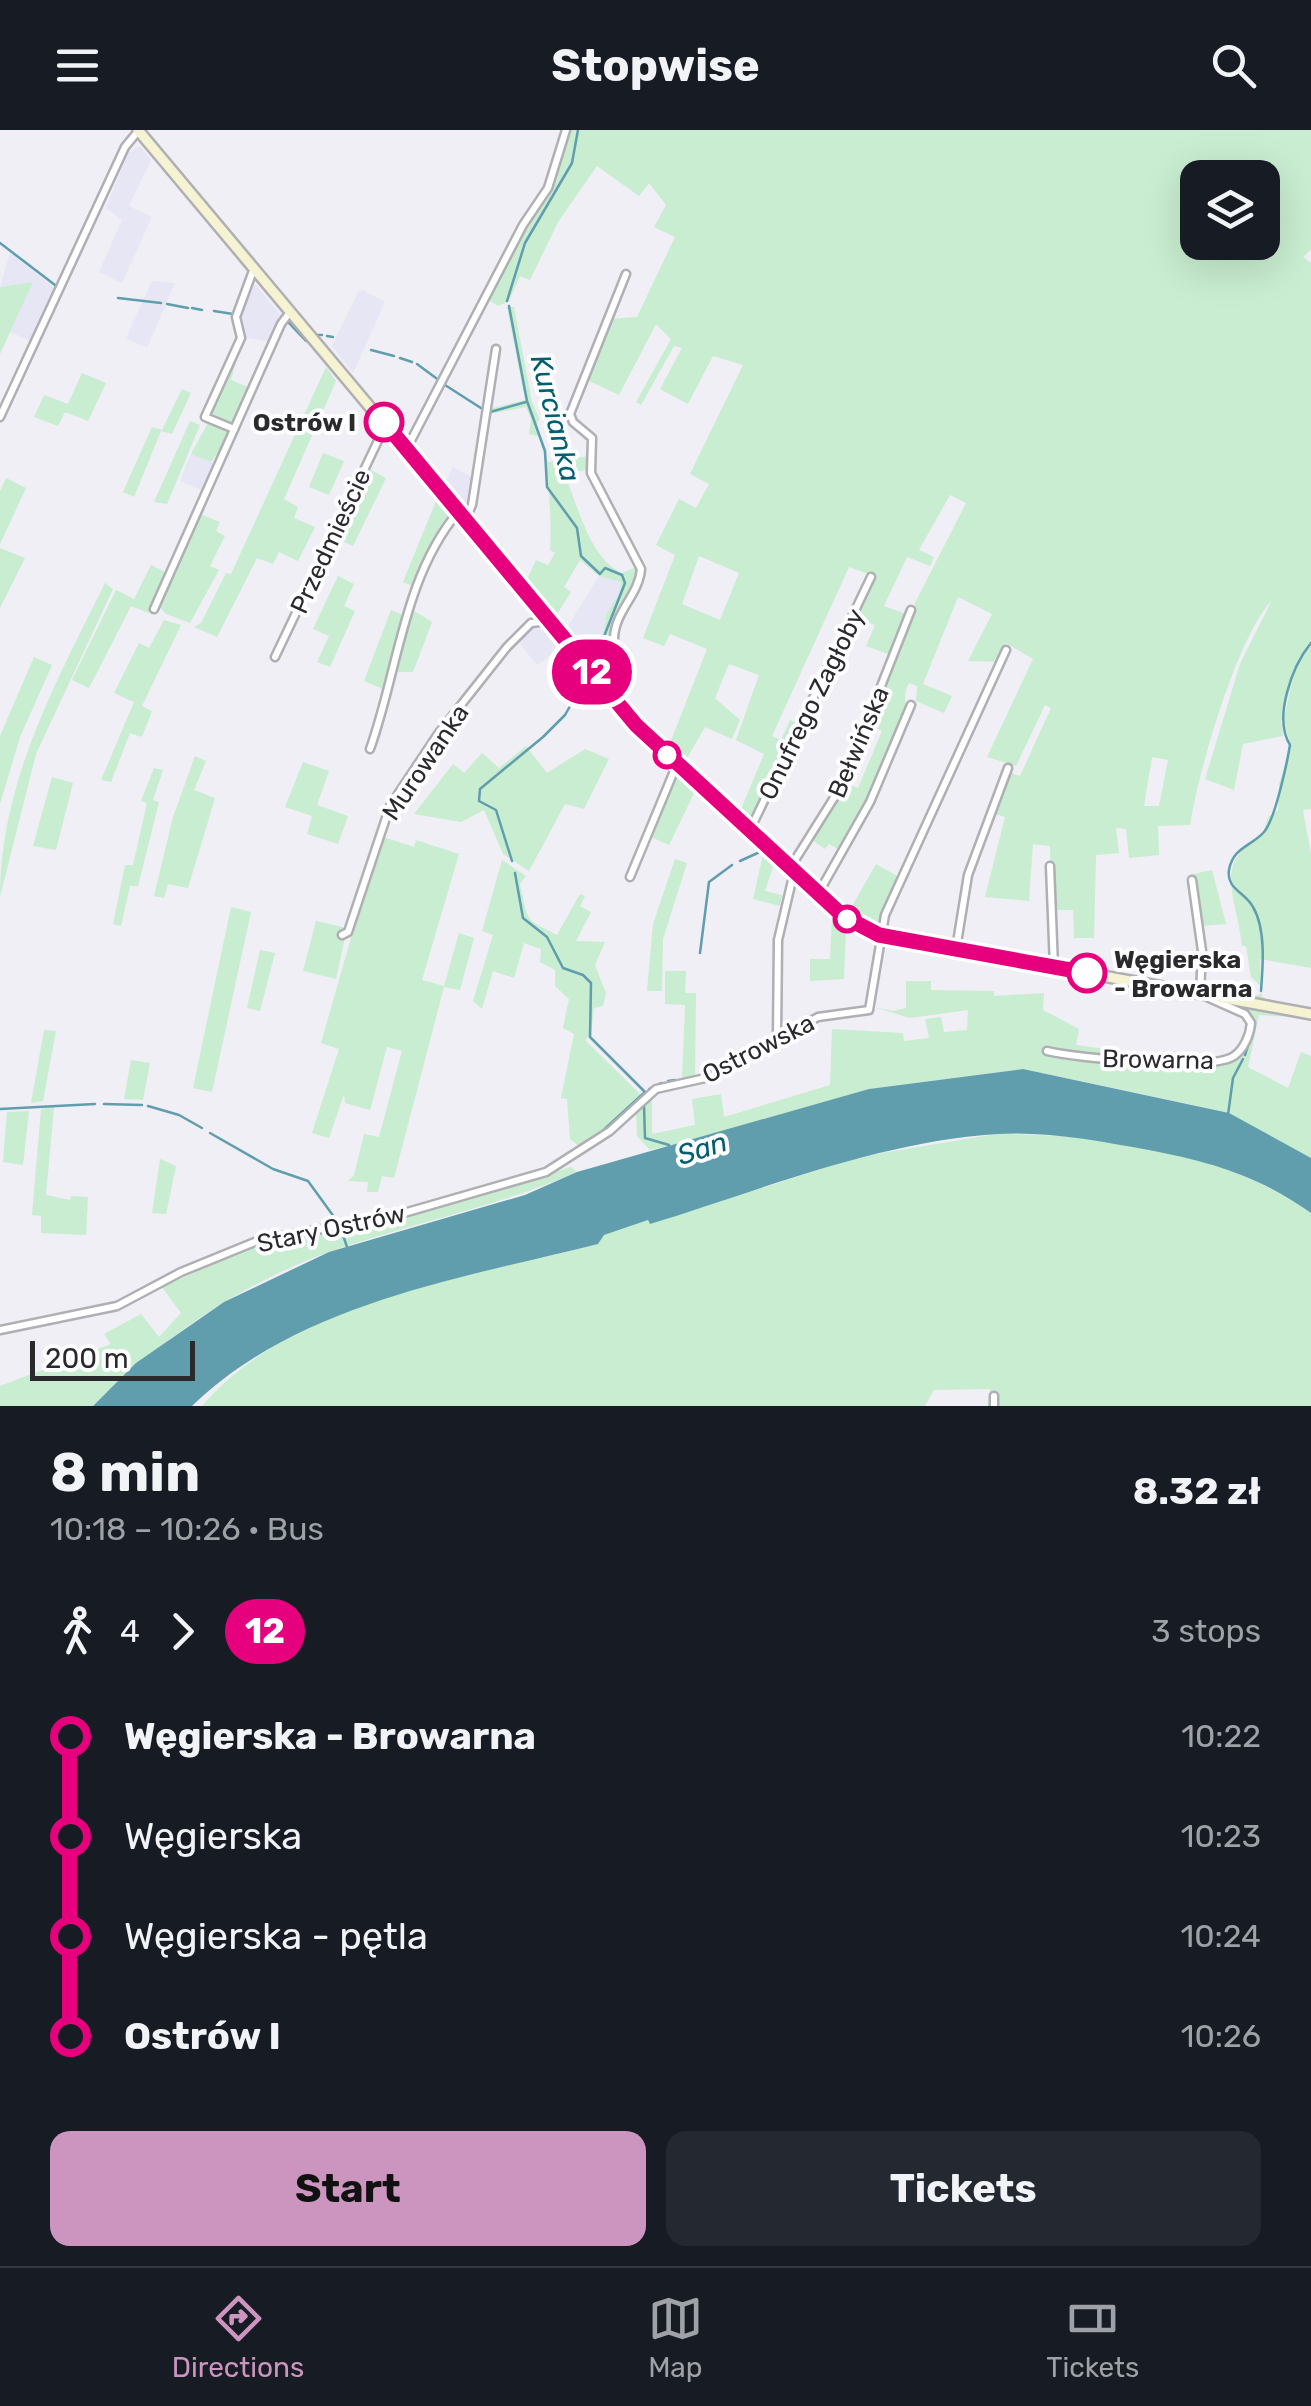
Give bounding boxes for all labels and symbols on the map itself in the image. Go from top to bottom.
water label: Kurcianka [524,351,587,485]
marker: Ostrów I [365,403,403,441]
place label: Ostrów I [253,408,356,437]
street label: Przedmieście [284,464,377,618]
street label: Onufrego Zagłoby [753,604,870,804]
line badge: 12 [547,640,637,704]
street label: Bełwińska [822,682,895,802]
street label: Murowanka [376,699,475,826]
unlabelled marker [654,742,680,768]
unlabelled marker [834,906,860,932]
place label: Węgierska - Browarna [1114,945,1252,1003]
marker: Węgierska - Browarna [1068,954,1106,992]
street label: Ostrowska [697,1008,819,1089]
street label: Browarna [1102,1044,1214,1075]
water label: San [673,1125,731,1172]
street label: Stary Ostrów [254,1199,408,1258]
scale bar [30,1336,195,1380]

